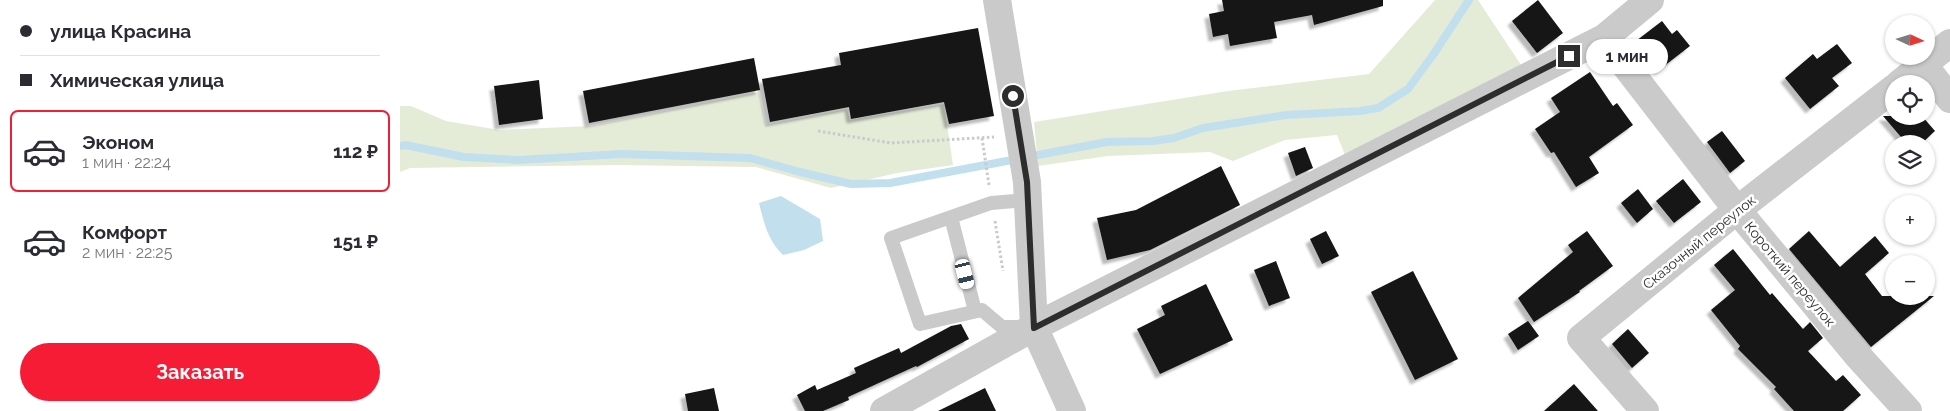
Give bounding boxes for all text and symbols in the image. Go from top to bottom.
north arrow [1885,15,1935,65]
map controls [1885,15,1935,305]
text: улица Красина [50,20,191,42]
callout: 1 мин [1586,38,1669,74]
route end [1558,45,1580,67]
text: 1 мин [1606,47,1648,66]
text: Химическая улица [50,69,224,91]
button: locate [1885,75,1935,125]
route start [1002,85,1024,107]
icon: car [22,129,67,174]
text: Эконом [82,131,154,153]
button: layers [1885,135,1935,185]
text: 112 ₽ [333,140,378,162]
text: 1 мин · 22:24 [82,153,171,172]
street label: Сказочный переулок [1640,192,1758,292]
button: + [1885,195,1935,245]
street label: Короткий переулок [1741,218,1839,330]
icon: car [22,219,67,264]
text: Комфорт [82,221,167,243]
text: 151 ₽ [333,230,378,252]
text: 2 мин · 22:25 [82,243,172,262]
button: − [1885,255,1935,305]
car [954,258,975,290]
button: Заказать [20,343,380,401]

